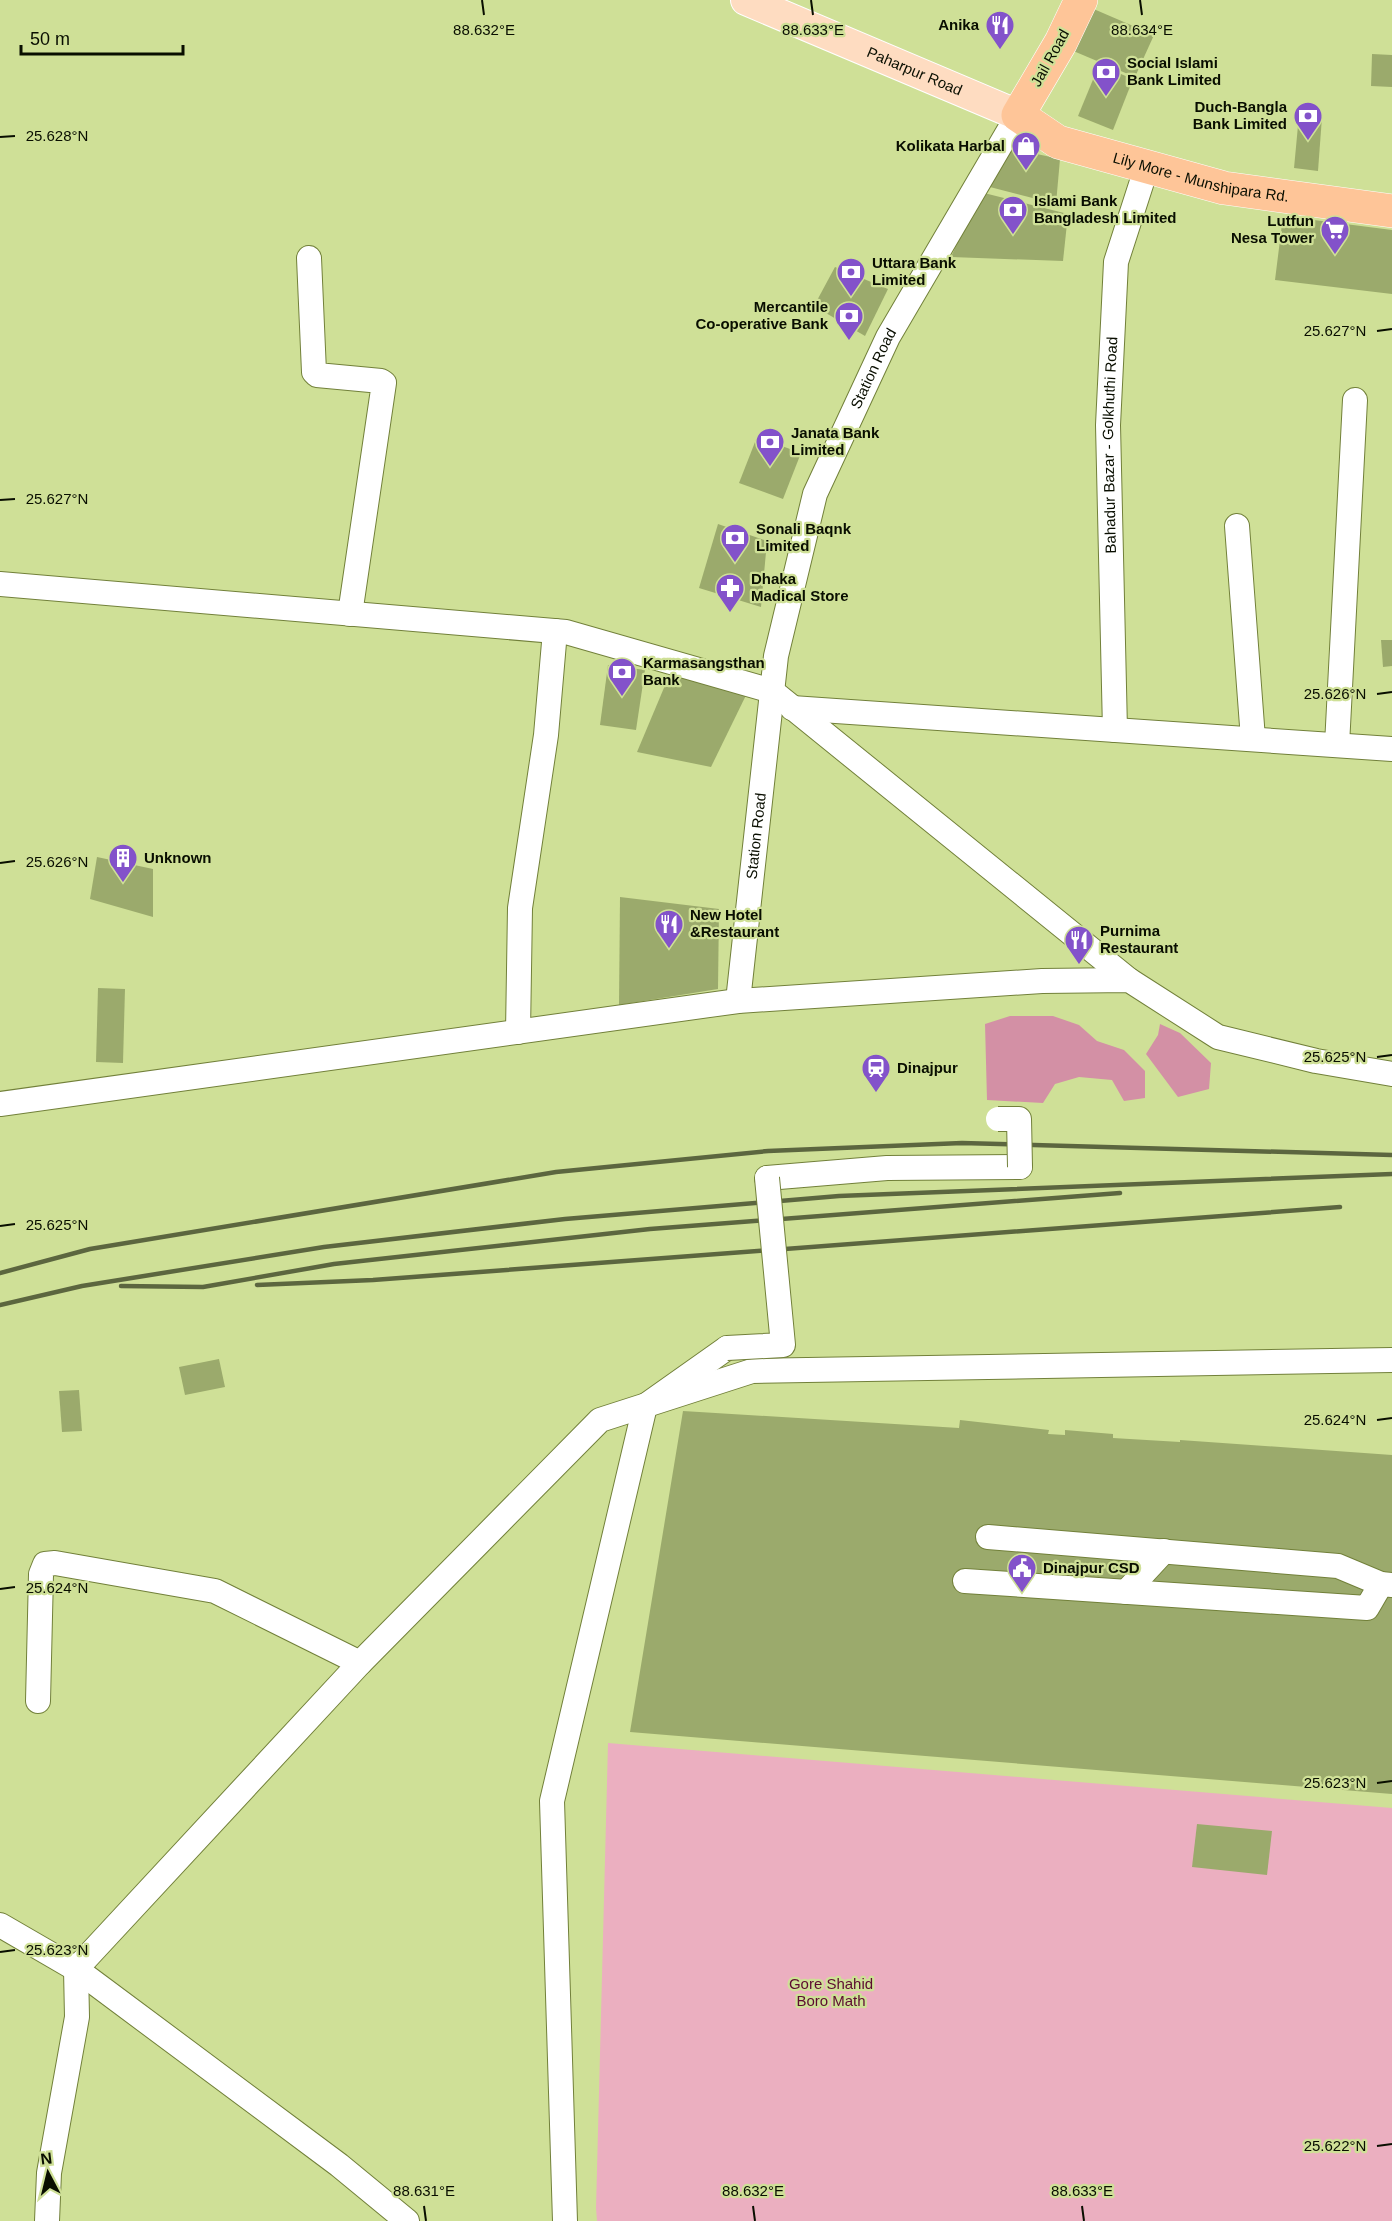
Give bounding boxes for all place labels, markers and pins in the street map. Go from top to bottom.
restaurant icon: Anika [984,9,1016,51]
place label: Anika [938,16,980,33]
place label: Social Islami Bank Limited [1127,54,1221,88]
bank icon: Social Islami Bank Limited [1090,56,1122,98]
place label: Duch-Bangla Bank Limited [1193,98,1288,132]
bank icon: Duch-Bangla Bank Limited [1292,100,1324,142]
shop icon: Kolikata Harbal [1010,130,1042,172]
place label: Kolikata Harbal [896,137,1005,154]
place label: Islami Bank Bangladesh Limited [1034,192,1177,226]
bank icon: Islami Bank Bangladesh Limited [997,194,1029,236]
place label: Lutfun Nesa Tower [1231,212,1314,246]
supermarket icon: Lutfun Nesa Tower [1319,214,1351,256]
place label: Uttara Bank Limited [872,254,957,288]
bank icon: Uttara Bank Limited [835,256,867,298]
place label: Mercantile Co-operative Bank [695,298,829,332]
bank icon: Mercantile Co-operative Bank [833,300,865,342]
place label: Janata Bank Limited [791,424,880,458]
bank icon: Janata Bank Limited [754,426,786,468]
place label: Sonali Baqnk Limited [756,520,852,554]
bank icon: Sonali Baqnk Limited [719,522,751,564]
place label: Dhaka Madical Store [751,570,849,604]
pharmacy icon: Dhaka Madical Store [714,572,746,614]
place label: Karmasangsthan Bank [643,654,765,688]
bank icon: Karmasangsthan Bank [606,656,638,698]
building icon: Unknown [107,842,139,884]
place label: Unknown [144,849,212,866]
place label: New Hotel &Restaurant [690,906,779,940]
restaurant icon: New Hotel &Restaurant [653,908,685,950]
place label: Purnima Restaurant [1100,922,1178,956]
restaurant icon: Purnima Restaurant [1063,924,1095,966]
station icon: Dinajpur [860,1052,892,1094]
place label: Dinajpur [897,1059,958,1076]
public building icon: Dinajpur CSD [1006,1552,1038,1594]
place label: Dinajpur CSD [1043,1559,1140,1576]

